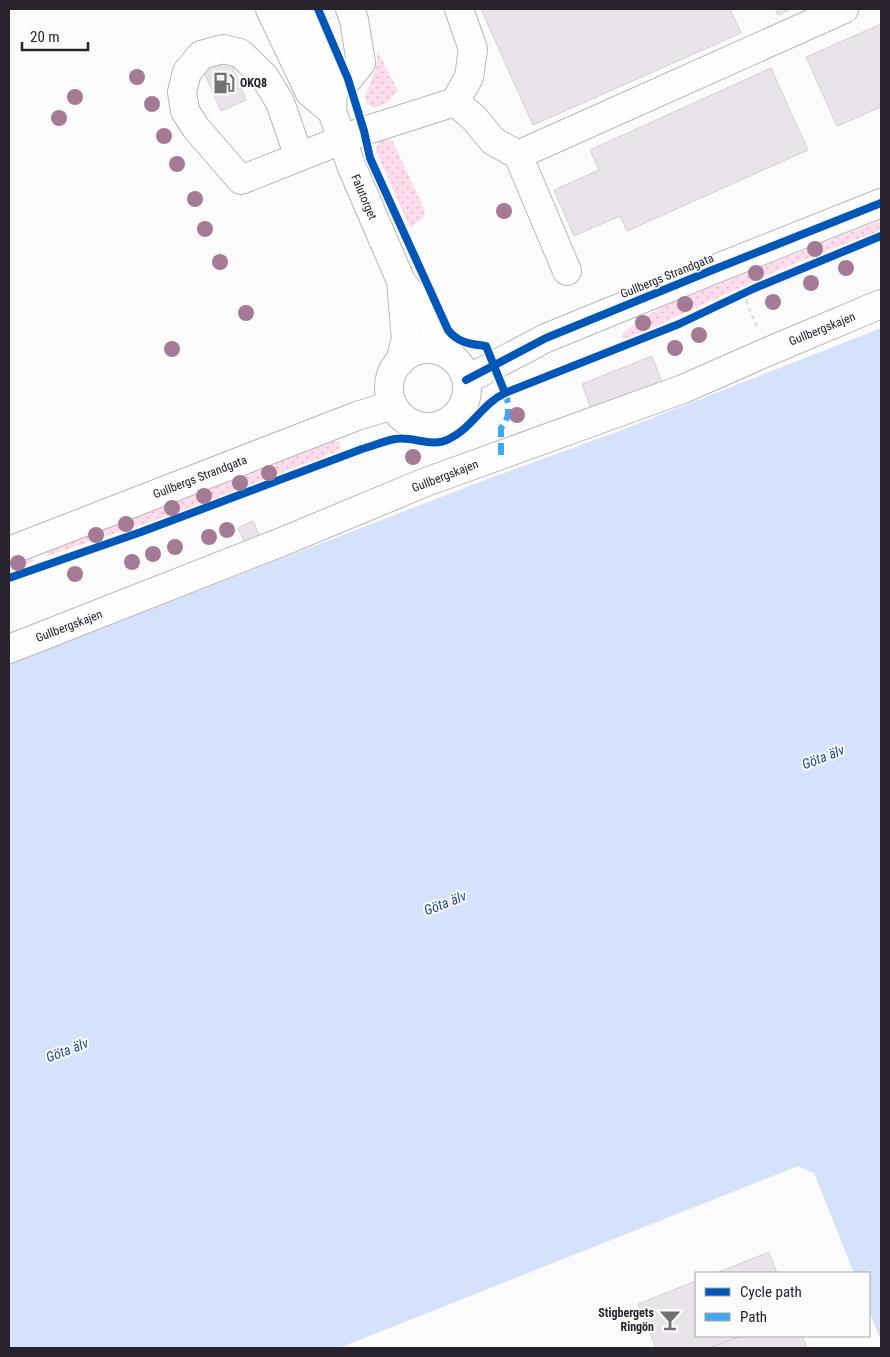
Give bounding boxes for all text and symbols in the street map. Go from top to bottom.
scale bar [22,20,89,52]
text: 20 m [30,28,60,46]
fuel station icon: OKQ8 [211,70,237,96]
place label: OKQ8 [240,76,267,90]
street label: Falutorget [348,172,380,222]
street label: Gullbergs Strandgata [618,251,716,301]
street label: Gullbergskajen [787,309,857,349]
street label: Gullbergs Strandgata [151,453,249,501]
street label: Gullbergskajen [410,457,480,495]
street label: Gullbergskajen [34,607,104,645]
water label: Göta älv [800,741,848,772]
water label: Göta älv [422,887,470,918]
water label: Göta älv [44,1034,92,1065]
legend [695,1272,870,1337]
text: Cycle path [740,1283,802,1301]
place label: Stigbergets Ringön [598,1306,655,1334]
bar icon: Stigbergets Ringön [657,1307,683,1333]
text: Path [740,1308,767,1326]

